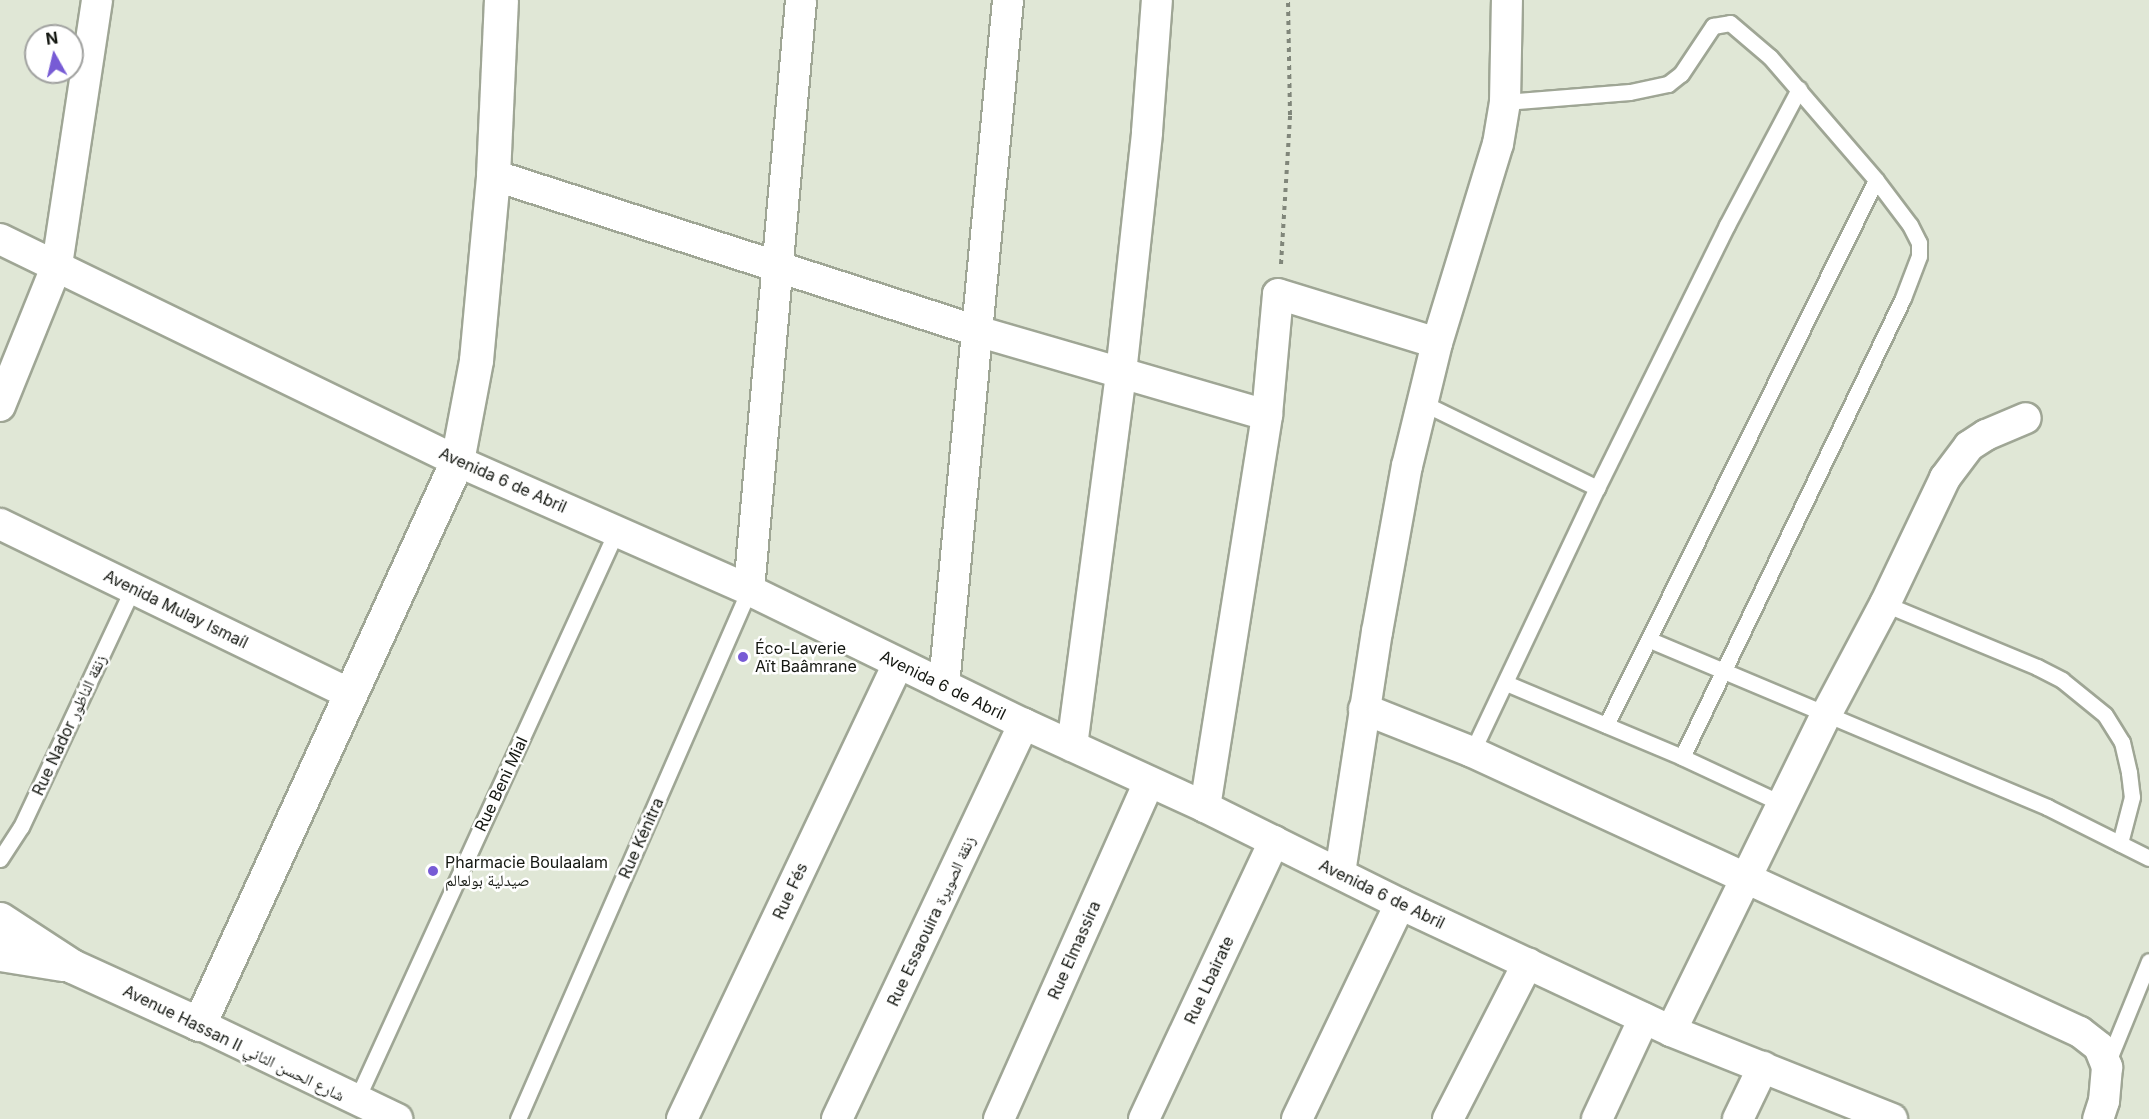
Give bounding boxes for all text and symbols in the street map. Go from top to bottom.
north arrow [24,24,84,84]
text: N [44,27,59,49]
street label: Avenida 6 de Abril [436,443,570,517]
street label: Avenida Mulay Ismaíl [101,566,251,652]
place label: Éco-Laverie Aït Baâmrane [755,638,857,676]
street label: Avenida 6 de Abril [877,646,1009,724]
marker: Éco-Laverie Aït Baâmrane [736,650,750,664]
street label: Rue Nador زنقة الناظور [28,652,110,798]
street label: Rue Beni Mial [471,734,531,834]
street label: Rue Kénitra [615,795,667,881]
street label: Rue Essaouira زنقة الصويرة [883,833,979,1009]
place label: Pharmacie Boulaalam صيدلية بولعالم [445,852,608,890]
street label: Avenida 6 de Abril [1316,855,1448,933]
street label: Rue Fés [769,860,811,922]
marker: Pharmacie Boulaalam صيدلية بولعالم [426,864,440,878]
street label: Rue Elmassira [1044,898,1104,1002]
street label: Rue Lbairate [1180,933,1238,1027]
street label: Avenue Hassan II شارع الحسن الثاني [120,981,348,1105]

